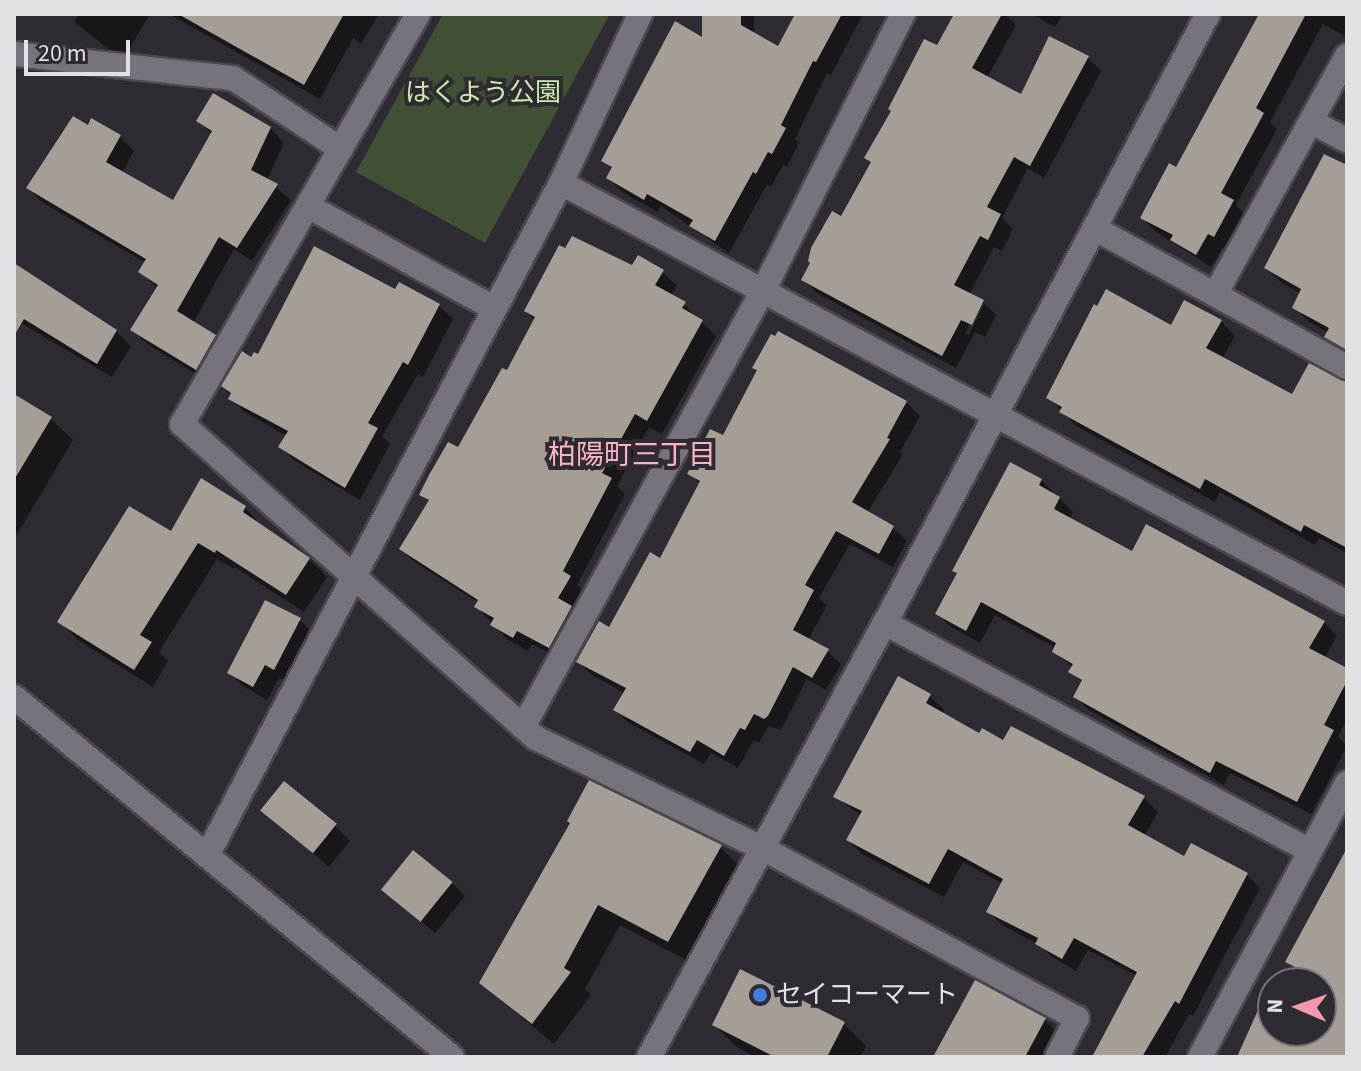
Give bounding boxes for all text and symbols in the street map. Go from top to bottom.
scale bar [28,24,134,74]
text: 20 m [38,36,87,71]
park label: はくよう公園 [405,77,561,109]
district label: 柏陽町三丁目 [548,438,716,472]
north arrow [1257,967,1337,1047]
place label: セイコーマート [776,979,958,1011]
marker: セイコーマート [751,986,769,1004]
text: N [1259,998,1291,1014]

